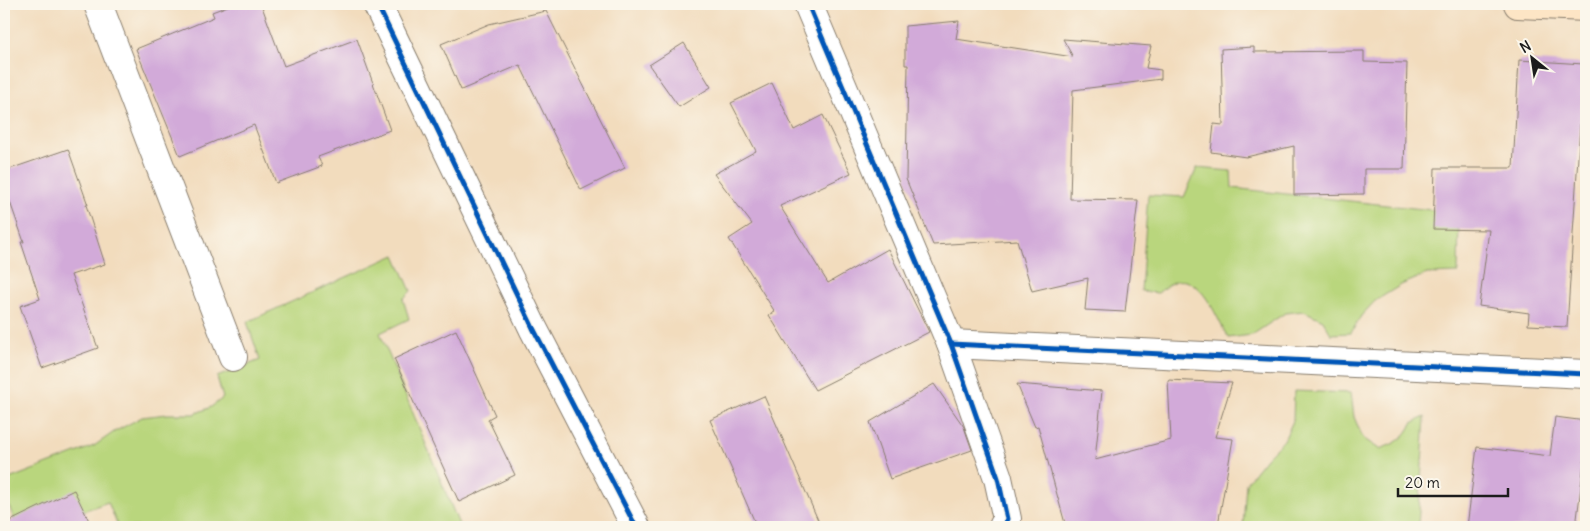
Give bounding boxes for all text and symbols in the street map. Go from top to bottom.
north arrow [1508,32,1558,82]
text: N [1517,37,1534,57]
scale bar [1398,466,1508,498]
text: 20 m [1405,473,1440,492]

